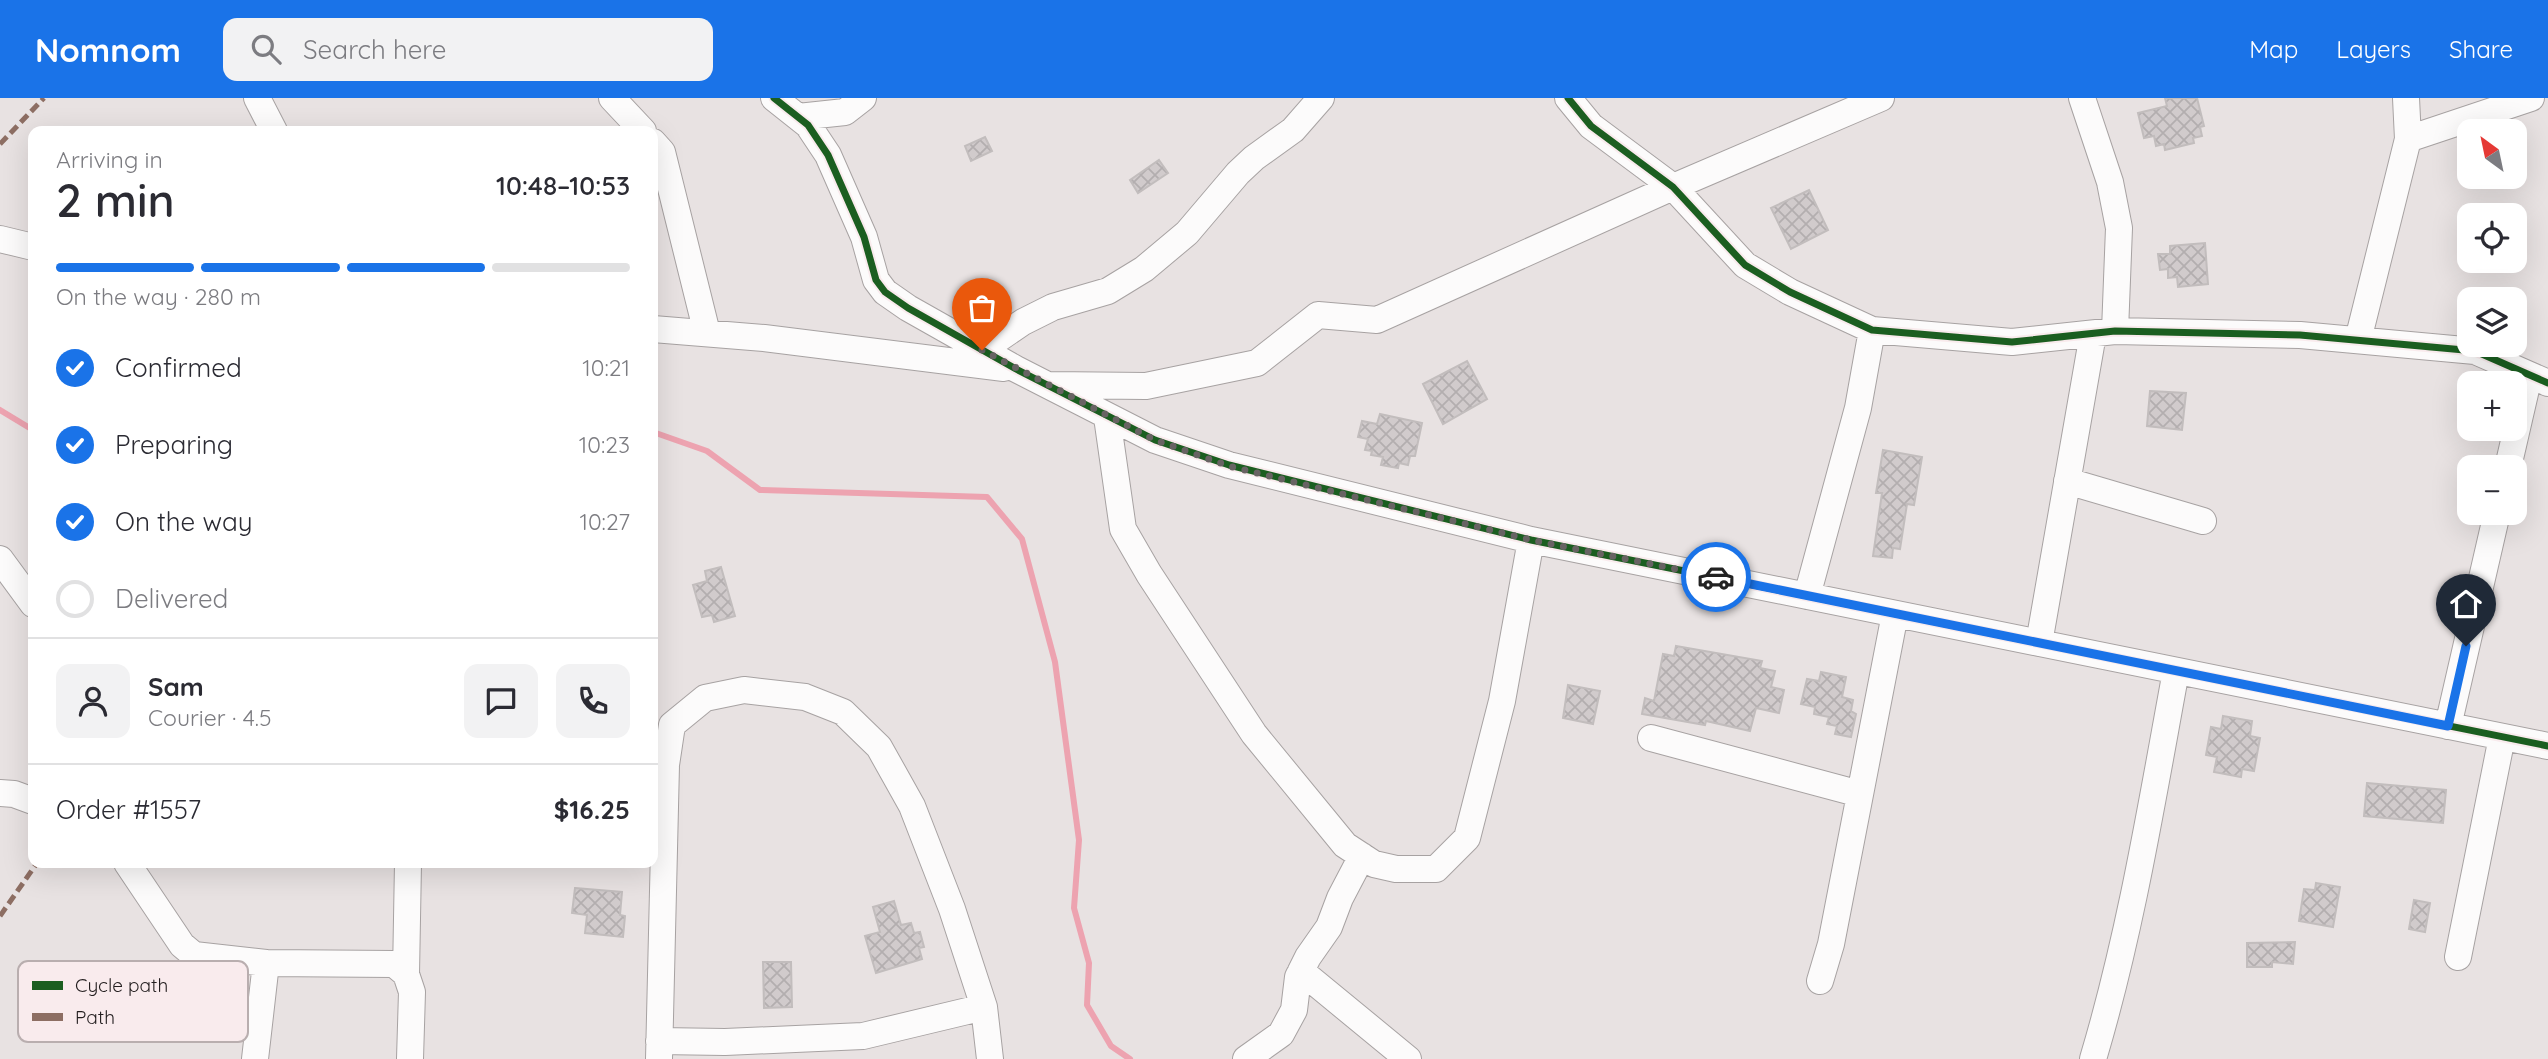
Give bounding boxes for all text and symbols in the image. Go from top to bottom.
search box [223,18,713,81]
text: Nomnom [35,29,181,70]
icon: search [247,30,285,68]
text: Search here [303,33,447,66]
text: Map [2249,34,2298,64]
text: Layers [2336,34,2411,64]
text: Share [2449,34,2513,64]
north arrow [2457,119,2527,189]
map controls [2457,119,2527,525]
text: Arriving in [56,145,163,174]
text: 10:48–10:53 [496,169,630,202]
text: 2 min [56,171,175,229]
button: locate [2457,203,2527,273]
pin [952,278,1012,350]
text: On the way · 280 m [56,282,261,311]
button: layers [2457,287,2527,357]
icon: bag [963,289,1001,327]
icon: check [56,349,94,387]
text: Confirmed [115,351,242,384]
text: 10:21 [582,353,630,382]
button: + [2457,371,2527,441]
icon: check [56,426,94,464]
text: Preparing [115,428,233,461]
text: 10:23 [579,430,630,459]
button: − [2457,455,2527,525]
icon: check [56,503,94,541]
text: On the way [115,505,253,538]
text: 10:27 [579,507,630,536]
courier [1681,542,1751,612]
icon: car [1697,558,1735,596]
pin [2436,574,2496,646]
text: Delivered [115,582,228,615]
icon: home [2447,585,2485,623]
button: person [56,664,130,738]
button: chat [464,664,538,738]
button: phone [556,664,630,738]
text: Sam [148,670,204,703]
text: Courier · 4.5 [148,703,272,732]
text: Order #1557 [56,793,201,826]
text: $16.25 [554,793,630,826]
legend [18,961,248,1042]
text: Cycle path [75,973,168,997]
text: Path [75,1005,115,1029]

